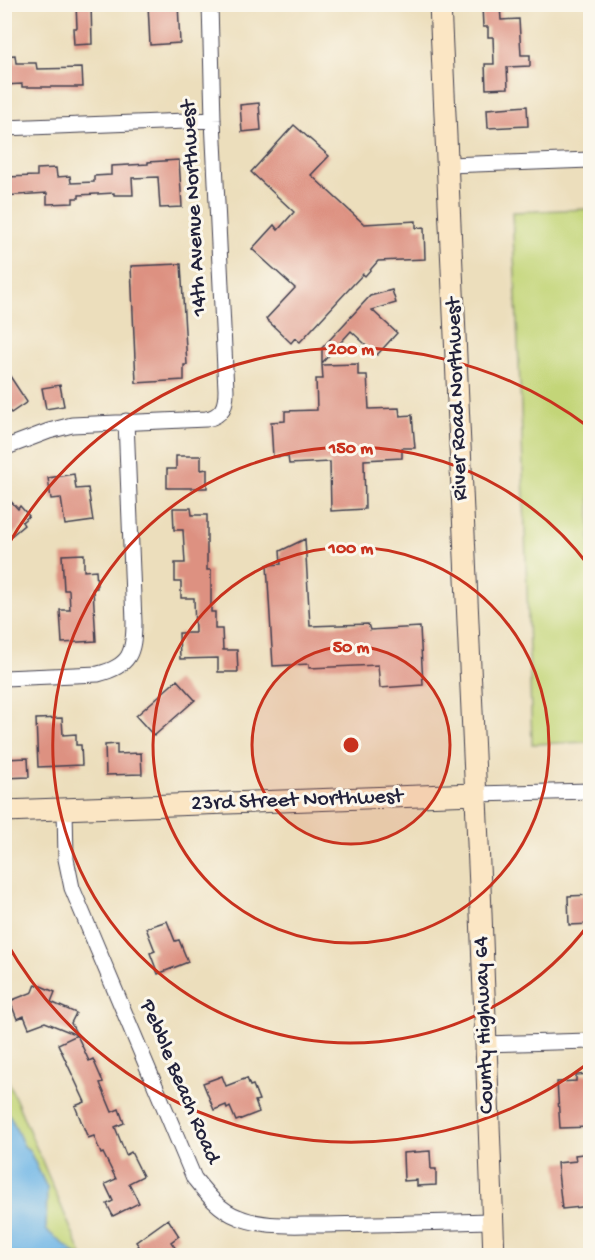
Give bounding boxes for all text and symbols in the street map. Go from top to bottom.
street label: 14th Avenue Northwest [176,97,214,318]
street label: River Road Northwest [441,295,475,501]
text: 200 m [328,340,374,361]
text: 150 m [328,439,373,460]
text: 100 m [328,539,374,560]
text: 50 m [333,638,370,659]
centre of rings [341,735,361,755]
street label: 23rd Street Northwest [191,784,405,818]
street label: County Highway 64 [469,935,501,1114]
street label: Pebble Beach Road [132,995,226,1170]

